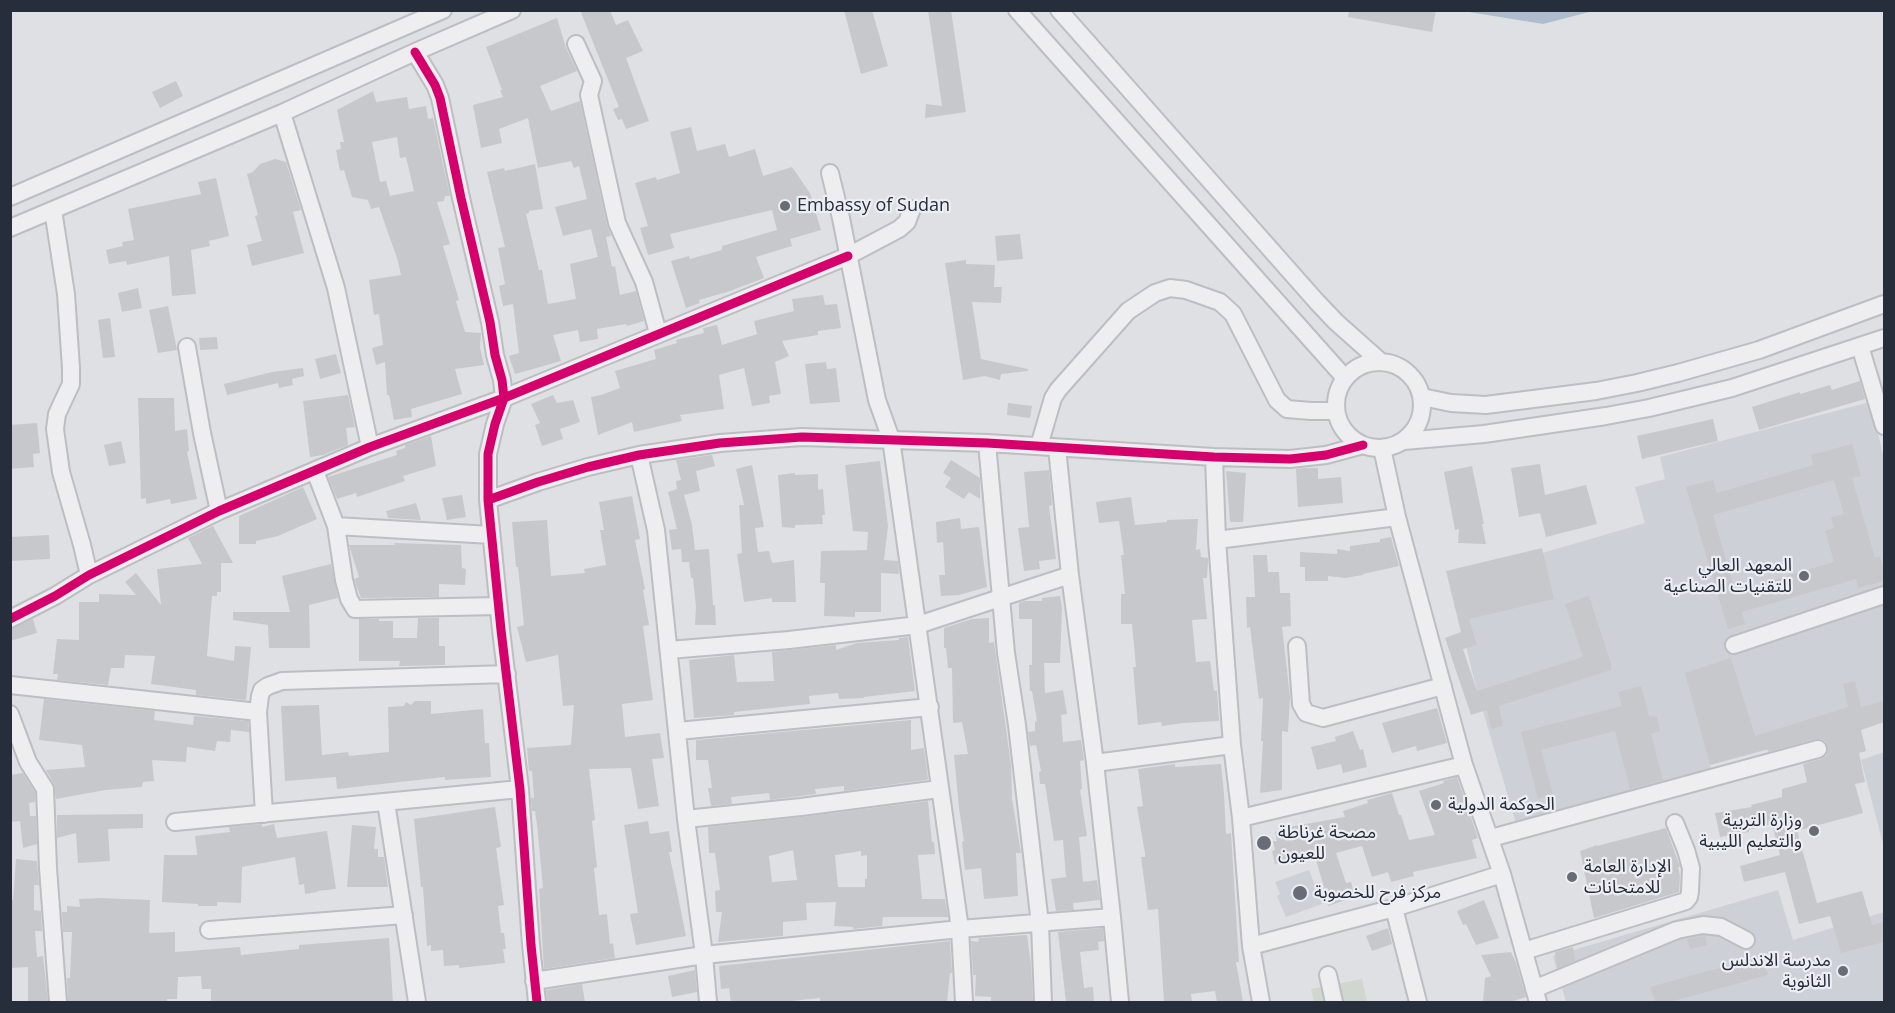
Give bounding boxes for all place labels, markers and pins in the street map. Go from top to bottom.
place label: Embassy of Sudan [797,195,950,217]
marker: Embassy of Sudan [778,199,792,213]
place label: المعهد العالي للتقنيات الصناعية [1664,555,1792,598]
marker: المعهد العالي للتقنيات الصناعية [1797,569,1811,583]
place label: الحوكمة الدولية [1448,794,1555,816]
marker: الحوكمة الدولية [1429,798,1443,812]
place label: وزارة التربية والتعليم الليبية [1699,810,1802,852]
place label: مصحة غرناطة للعيون [1278,822,1376,864]
marker: وزارة التربية والتعليم الليبية [1807,824,1821,838]
marker: مصحة غرناطة للعيون [1255,834,1273,852]
place label: الإدارة العامة للامتحانات [1584,856,1671,898]
marker: الإدارة العامة للامتحانات [1565,870,1579,884]
place label: مركز فرح للخصوبة [1314,882,1441,904]
marker: مركز فرح للخصوبة [1291,884,1309,902]
place label: مدرسة الاندلس الثانوية [1722,950,1831,992]
marker: مدرسة الاندلس الثانوية [1836,964,1850,978]

